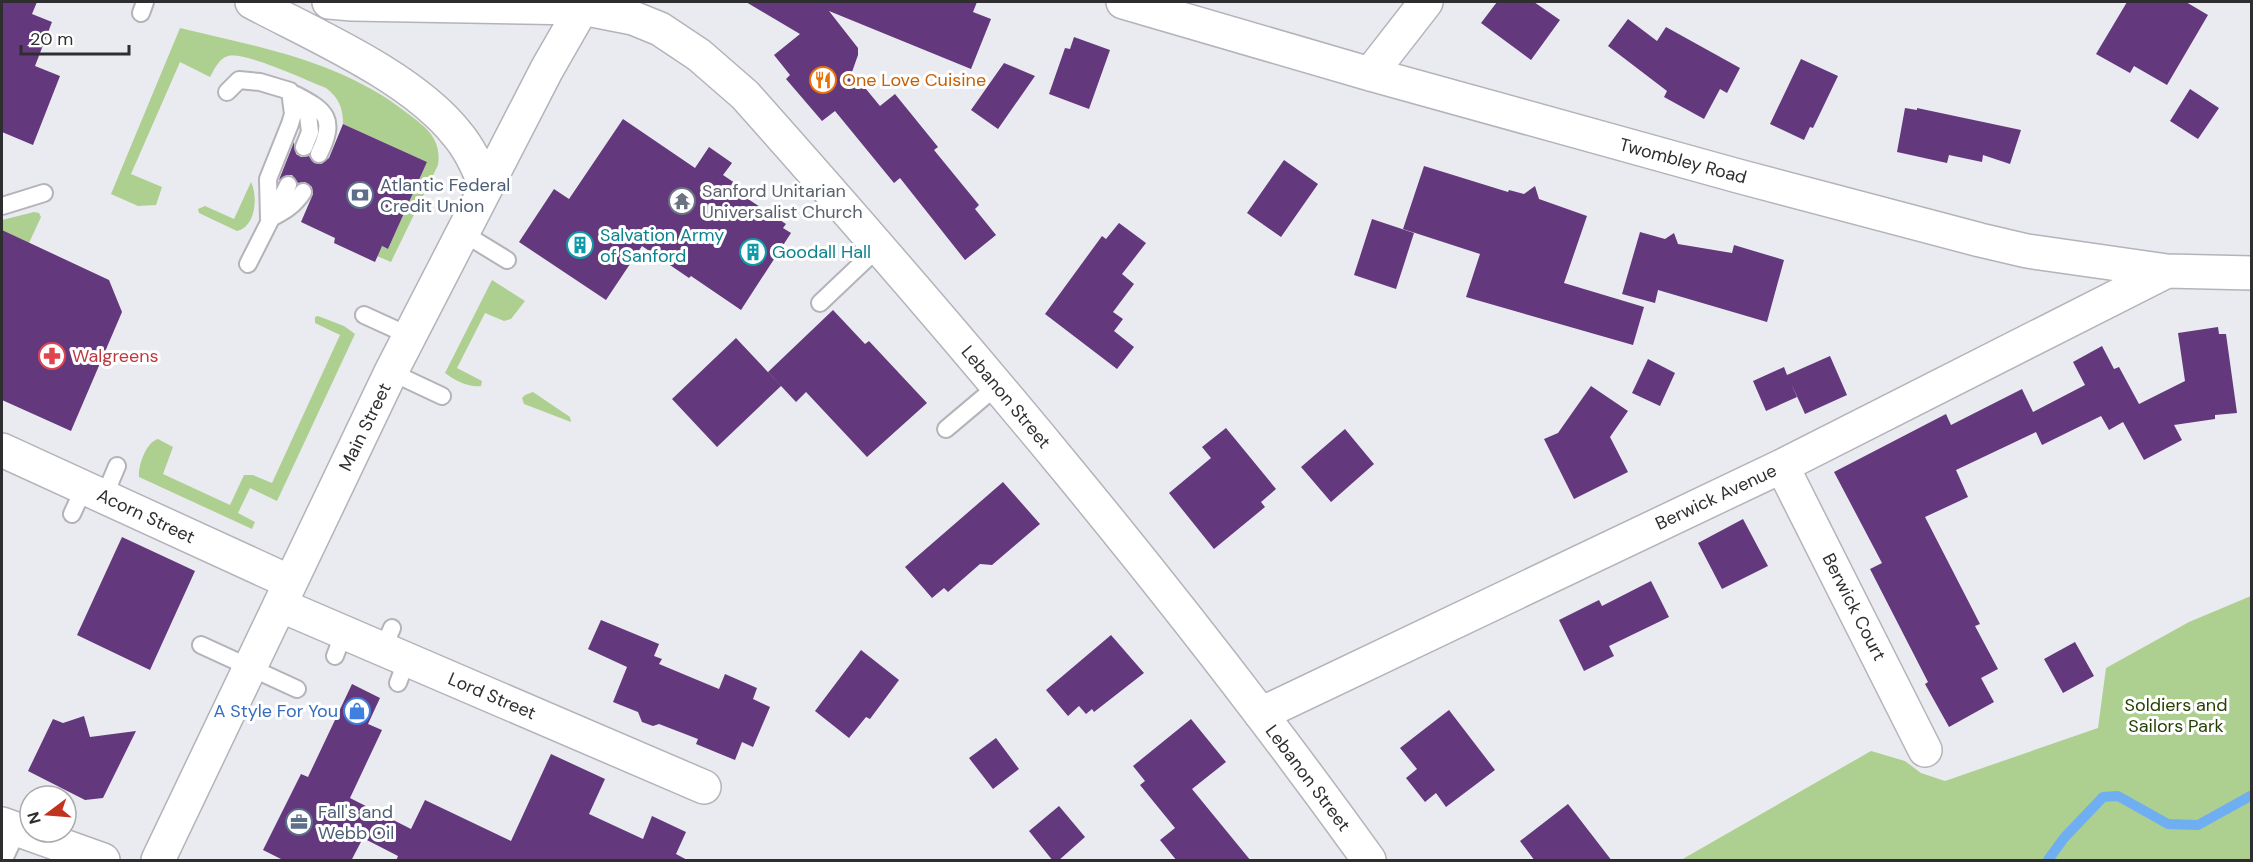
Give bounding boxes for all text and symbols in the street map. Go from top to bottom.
scale bar [21,18,129,56]
text: 20 m [30,27,73,51]
restaurant icon: One Love Cuisine [808,65,838,95]
place label: One Love Cuisine [842,68,986,92]
street label: Twombley Road [1617,132,1749,190]
place label: Atlantic Federal Credit Union [380,173,510,218]
place label: Sanford Unitarian Universalist Church [702,179,863,224]
bank icon: Atlantic Federal Credit Union [345,180,375,210]
temple icon: Sanford Unitarian Universalist Church [667,186,697,216]
place label: Salvation Army of Sanford [600,223,724,268]
building icon: Salvation Army of Sanford [565,230,595,260]
building icon: Goodall Hall [738,237,768,267]
place label: Goodall Hall [772,240,871,264]
street label: Lebanon Street [956,340,1056,454]
pharmacy icon: Walgreens [37,341,67,371]
place label: Walgreens [72,344,159,368]
street label: Main Street [333,379,397,475]
street label: Berwick Avenue [1652,458,1780,536]
street label: Acorn Street [93,483,199,549]
street label: Berwick Court [1817,549,1891,665]
street label: Lord Street [444,667,540,725]
park label: Soldiers and Sailors Park [2125,693,2227,738]
shop icon: A Style For You [342,696,372,726]
place label: A Style For You [213,699,338,723]
street label: Lebanon Street [1260,720,1356,836]
north arrow [18,784,78,844]
place label: Fall's and Webb Oil [318,800,394,845]
office icon: Fall's and Webb Oil [284,807,314,837]
text: N [22,809,46,827]

